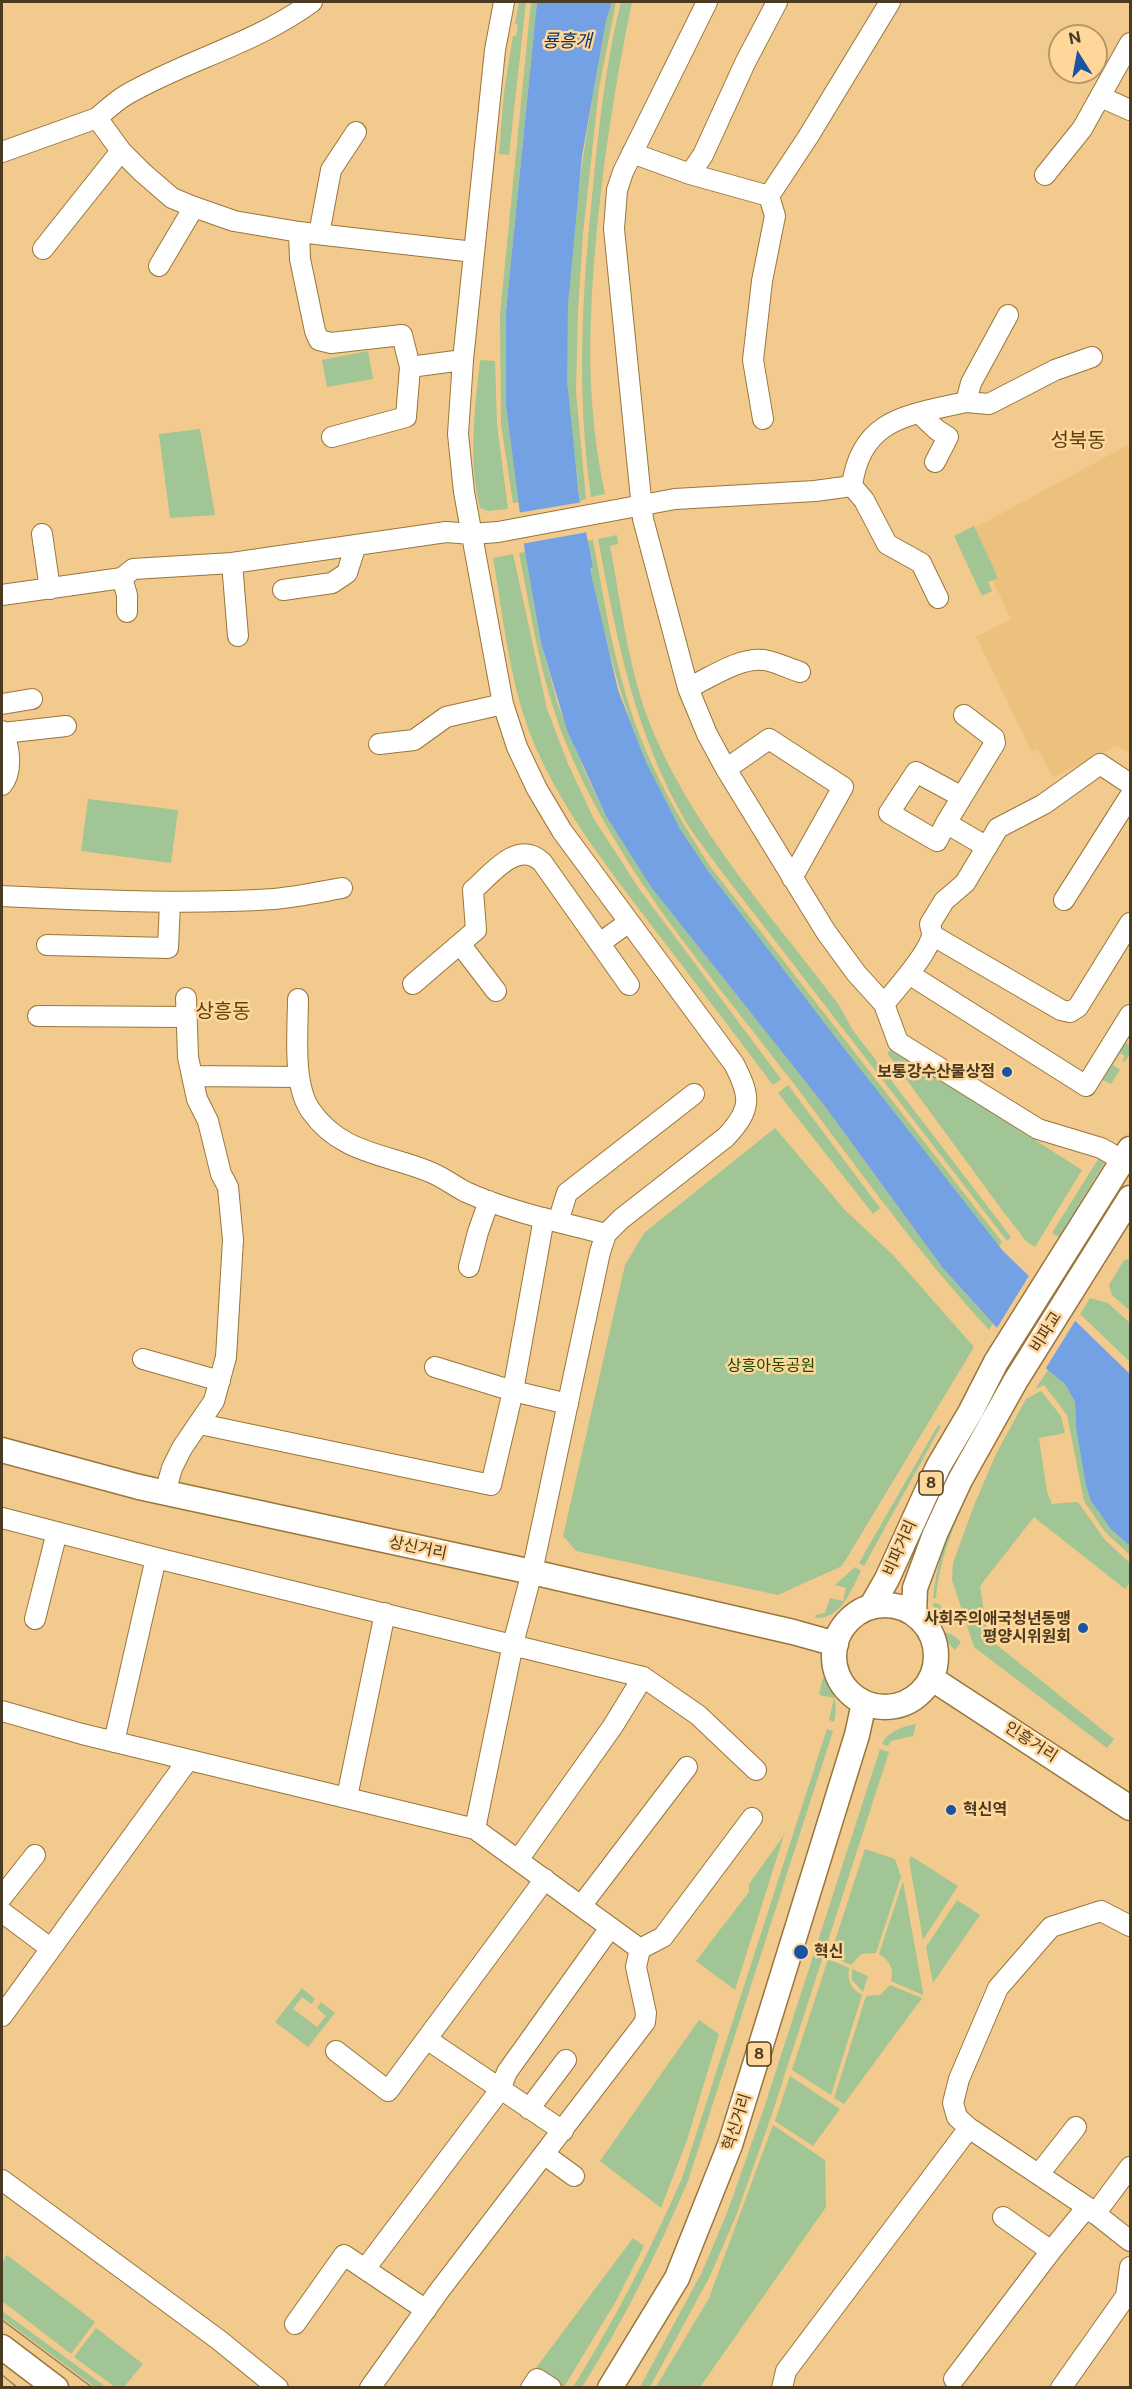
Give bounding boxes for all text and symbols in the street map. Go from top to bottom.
north arrow [1048,24,1108,84]
text: N [1067,27,1083,48]
water label: 룡흥개 [542,30,592,52]
district label: 성북동 [1050,429,1106,453]
district label: 상흥동 [195,1000,251,1024]
place label: 보통강수산물상점 [877,1062,995,1082]
marker: 보통강수산물상점 [1000,1065,1014,1079]
street label: 비파교 [1026,1308,1066,1356]
park label: 상흥아동공원 [727,1356,815,1376]
road number: 8 [919,1471,943,1495]
street label: 비파거리 [879,1517,921,1579]
street label: 상신거리 [387,1532,449,1564]
place label: 사회주의애국청년동맹 평양시위원회 [924,1609,1071,1647]
marker: 사회주의애국청년동맹 평양시위원회 [1076,1621,1090,1635]
street label: 인흥거리 [1001,1718,1061,1766]
place label: 혁신역 [963,1800,1007,1820]
marker: 혁신역 [944,1803,958,1817]
place label: 혁신 [814,1942,843,1962]
marker: 혁신 [792,1943,810,1961]
road number: 8 [747,2042,771,2066]
street label: 혁신거리 [719,2091,755,2153]

